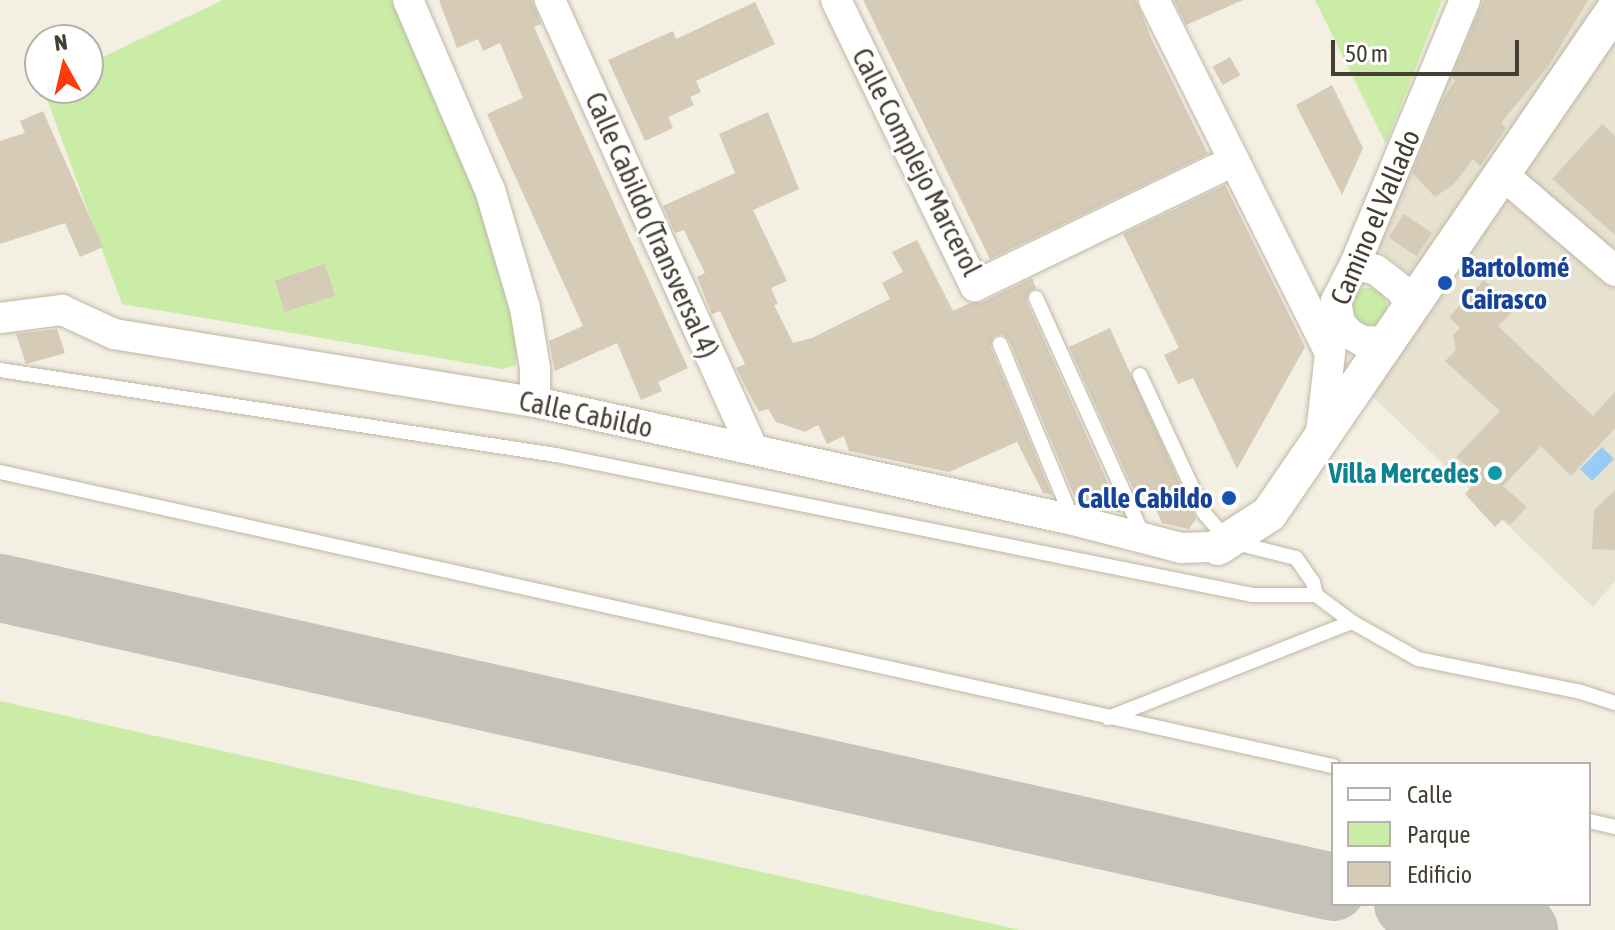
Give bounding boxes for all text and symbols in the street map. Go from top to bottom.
north arrow [24,24,104,104]
scale bar [1335,24,1523,74]
text: N [53,28,69,56]
text: 50 m [1345,40,1388,67]
street label: Calle Complejo Marcerol [845,42,989,282]
street label: Calle Cabildo (Transversal 4) [578,87,726,363]
street label: Camino el Vallado [1323,124,1427,310]
place label: Bartolomé Cairasco [1461,250,1569,316]
marker: Bartolomé Cairasco [1436,274,1454,292]
street label: Calle Cabildo [516,383,656,445]
place label: Villa Mercedes [1329,456,1479,490]
marker: Villa Mercedes [1486,464,1504,482]
place label: Calle Cabildo [1077,481,1213,515]
marker: Calle Cabildo [1220,489,1238,507]
legend [1331,762,1591,906]
text: Calle [1407,781,1452,808]
text: Parque [1407,821,1470,848]
text: Edificio [1407,861,1472,888]

